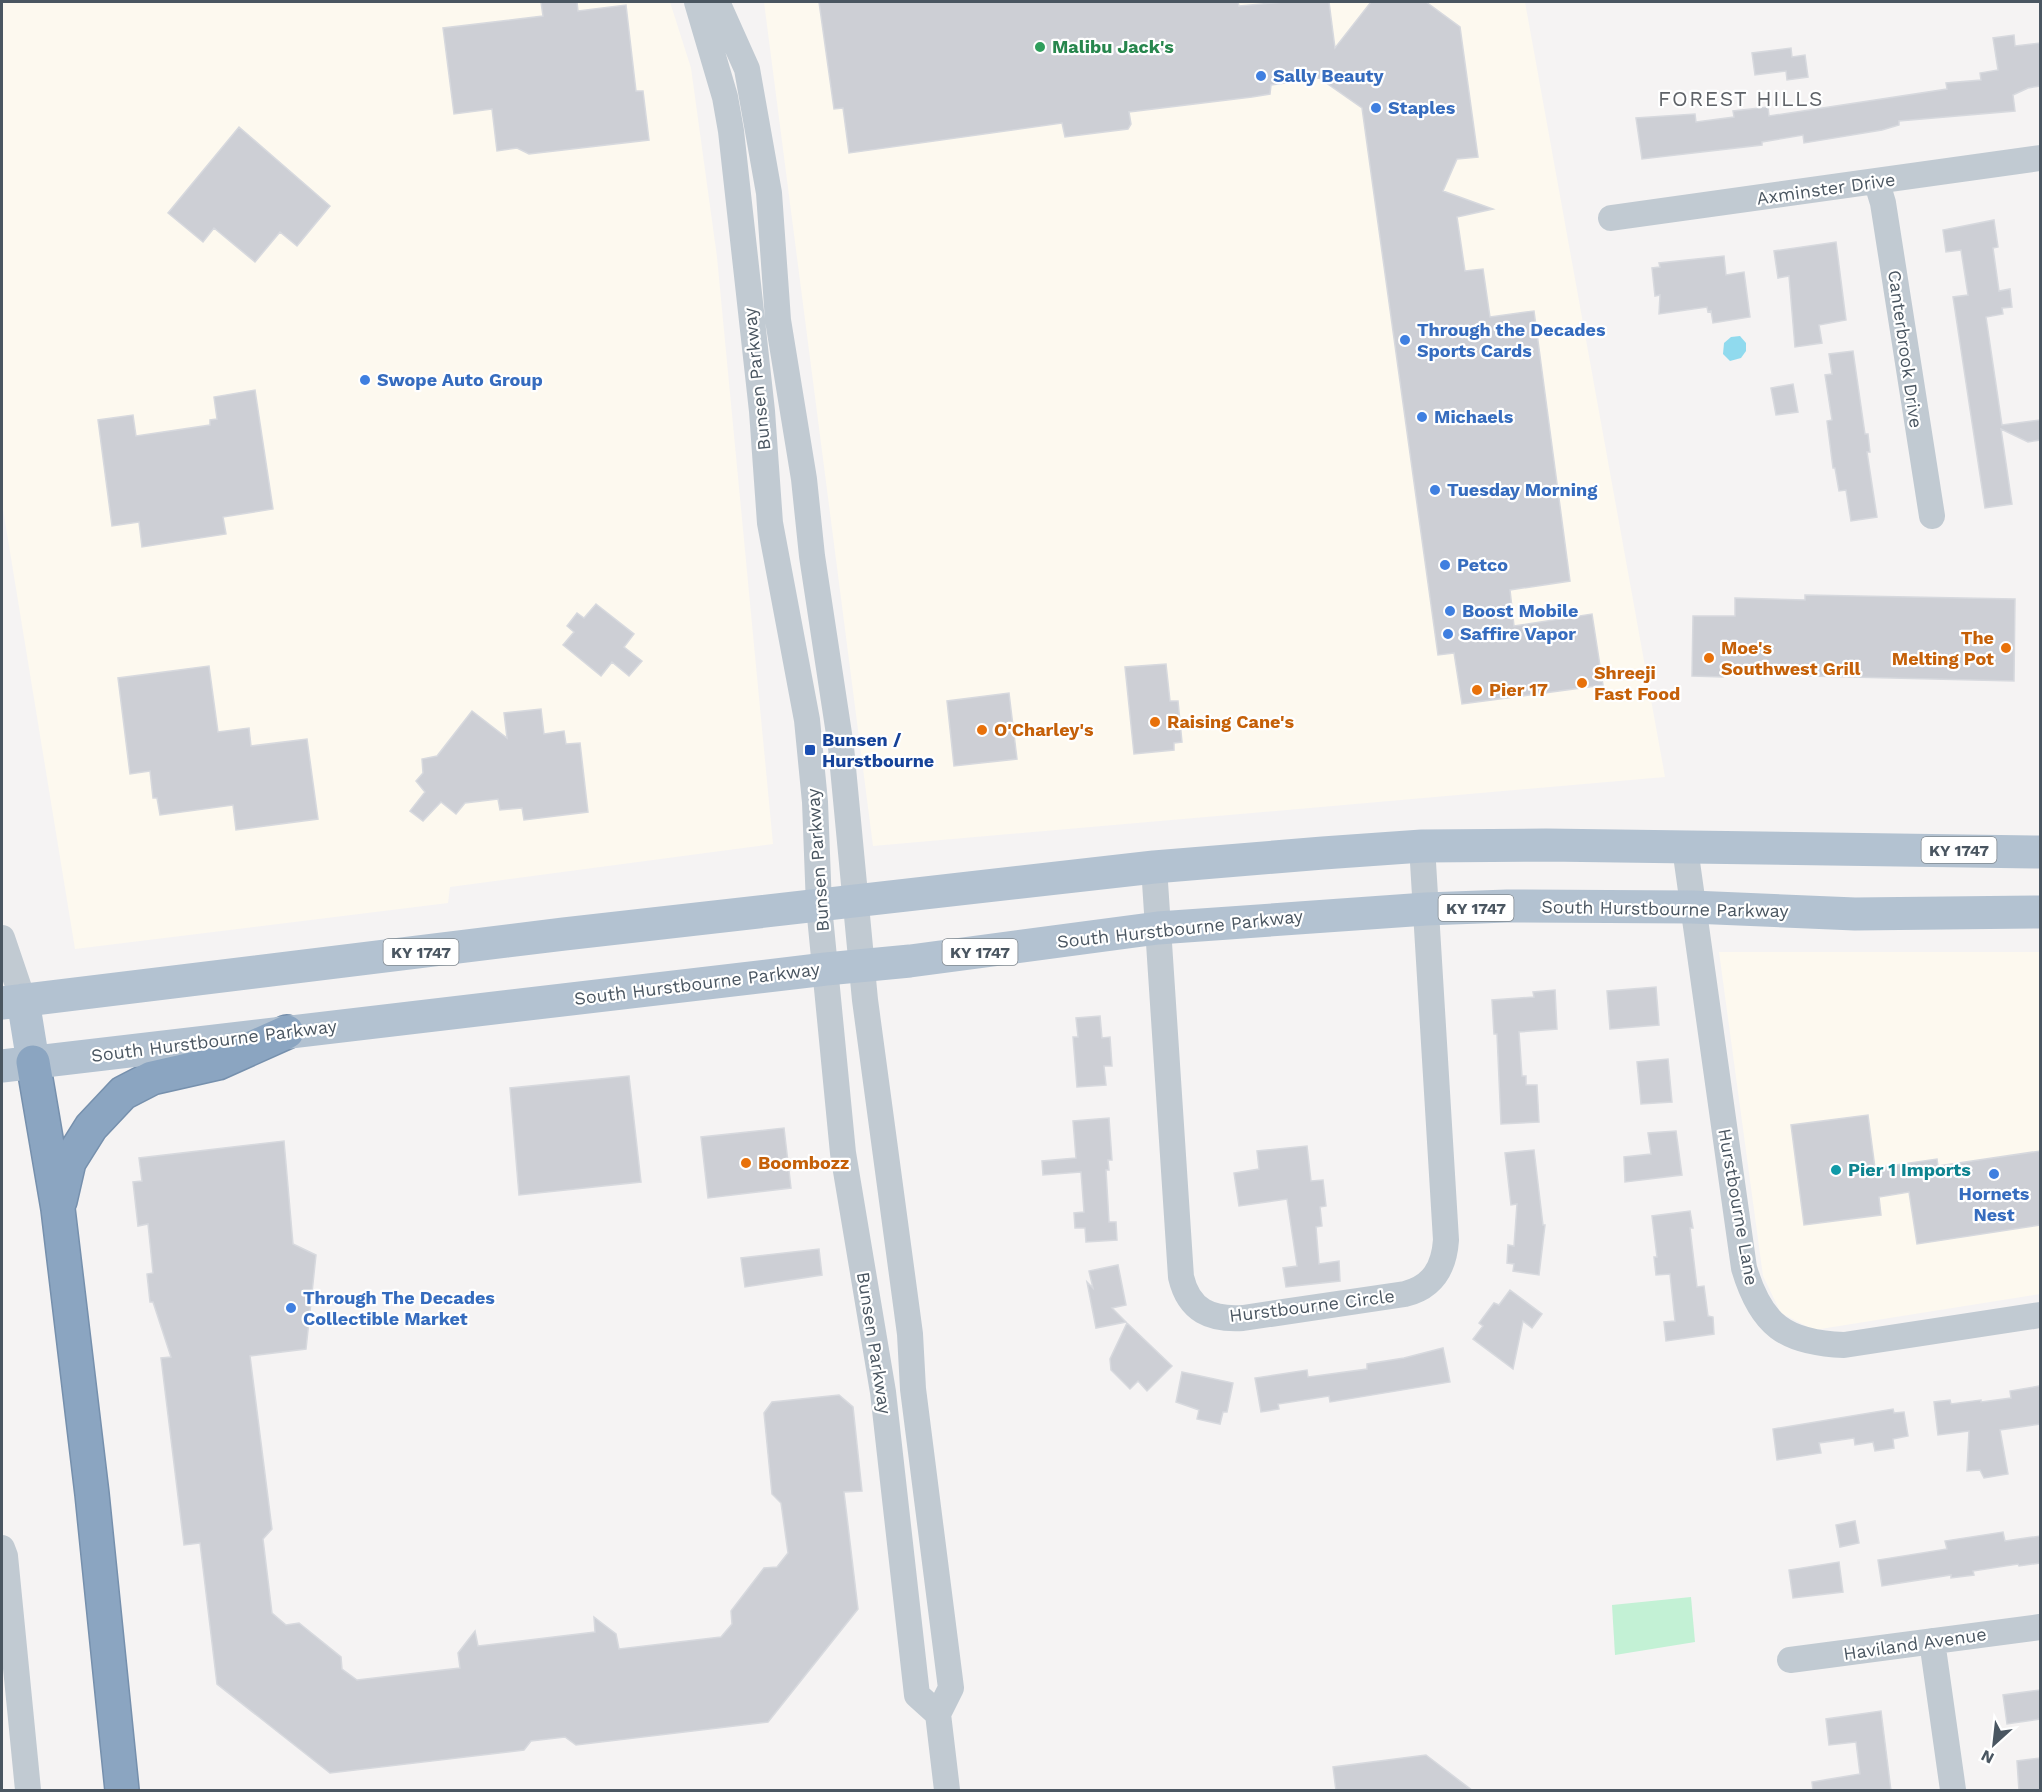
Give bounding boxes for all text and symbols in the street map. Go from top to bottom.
place label: Malibu Jack's [1052,36,1174,57]
marker: Malibu Jack's [1033,40,1047,54]
place label: Sally Beauty [1273,65,1384,86]
marker: Sally Beauty [1254,69,1268,83]
district label: FOREST HILLS [1658,86,1824,111]
place label: Staples [1388,97,1456,118]
marker: Staples [1369,101,1383,115]
street label: Axminster Drive [1755,168,1897,209]
street label: Canterbrook Drive [1884,269,1927,429]
street label: Bunsen Parkway [738,306,774,452]
place label: Through the Decades Sports Cards [1417,319,1606,361]
marker: Through the Decades Sports Cards [1398,333,1412,347]
place label: Swope Auto Group [377,369,543,390]
marker: Swope Auto Group [358,373,372,387]
place label: Michaels [1434,406,1514,427]
marker: Michaels [1415,410,1429,424]
place label: Tuesday Morning [1447,479,1598,500]
marker: Tuesday Morning [1428,483,1442,497]
place label: Petco [1457,554,1508,575]
marker: Petco [1438,558,1452,572]
place label: Boost Mobile [1462,600,1578,621]
marker: Boost Mobile [1443,604,1457,618]
place label: Saffire Vapor [1460,623,1576,644]
marker: Saffire Vapor [1441,627,1455,641]
place label: The Melting Pot [1892,627,1994,669]
place label: Moe's Southwest Grill [1721,637,1861,679]
marker: The Melting Pot [1999,641,2013,655]
marker: Moe's Southwest Grill [1702,651,1716,665]
place label: Shreeji Fast Food [1594,662,1680,704]
marker: Shreeji Fast Food [1575,676,1589,690]
place label: Pier 17 [1489,679,1548,700]
marker: Pier 17 [1470,683,1484,697]
place label: Raising Cane's [1167,711,1295,732]
marker: Raising Cane's [1148,715,1162,729]
place label: O'Charley's [994,719,1094,740]
marker: O'Charley's [975,723,989,737]
place label: Bunsen / Hurstbourne [822,729,934,771]
marker: Bunsen / Hurstbourne [803,743,817,757]
street label: Bunsen Parkway [802,787,833,932]
road number: KY 1747 [1922,837,1996,863]
road number: KY 1747 [1438,895,1514,921]
street label: South Hurstbourne Parkway [1541,896,1789,921]
street label: South Hurstbourne Parkway [1056,905,1305,952]
road number: KY 1747 [384,939,458,965]
road number: KY 1747 [942,939,1018,965]
street label: South Hurstbourne Parkway [573,958,822,1009]
street label: South Hurstbourne Parkway [90,1015,339,1066]
street label: Hurstbourne Lane [1714,1127,1763,1287]
place label: Boombozz [758,1152,849,1173]
marker: Boombozz [739,1156,753,1170]
place label: Pier 1 Imports [1848,1159,1971,1180]
marker: Pier 1 Imports [1829,1163,1843,1177]
marker: Hornets Nest [1987,1167,2001,1181]
place label: Hornets Nest [1959,1183,2030,1225]
street label: Bunsen Parkway [853,1270,896,1416]
street label: Hurstbourne Circle [1228,1285,1396,1326]
place label: Through The Decades Collectible Market [303,1287,495,1329]
marker: Through The Decades Collectible Market [284,1301,298,1315]
street label: Haviland Avenue [1842,1623,1988,1664]
north arrow [1964,1714,2024,1774]
text: N [1978,1746,1997,1768]

